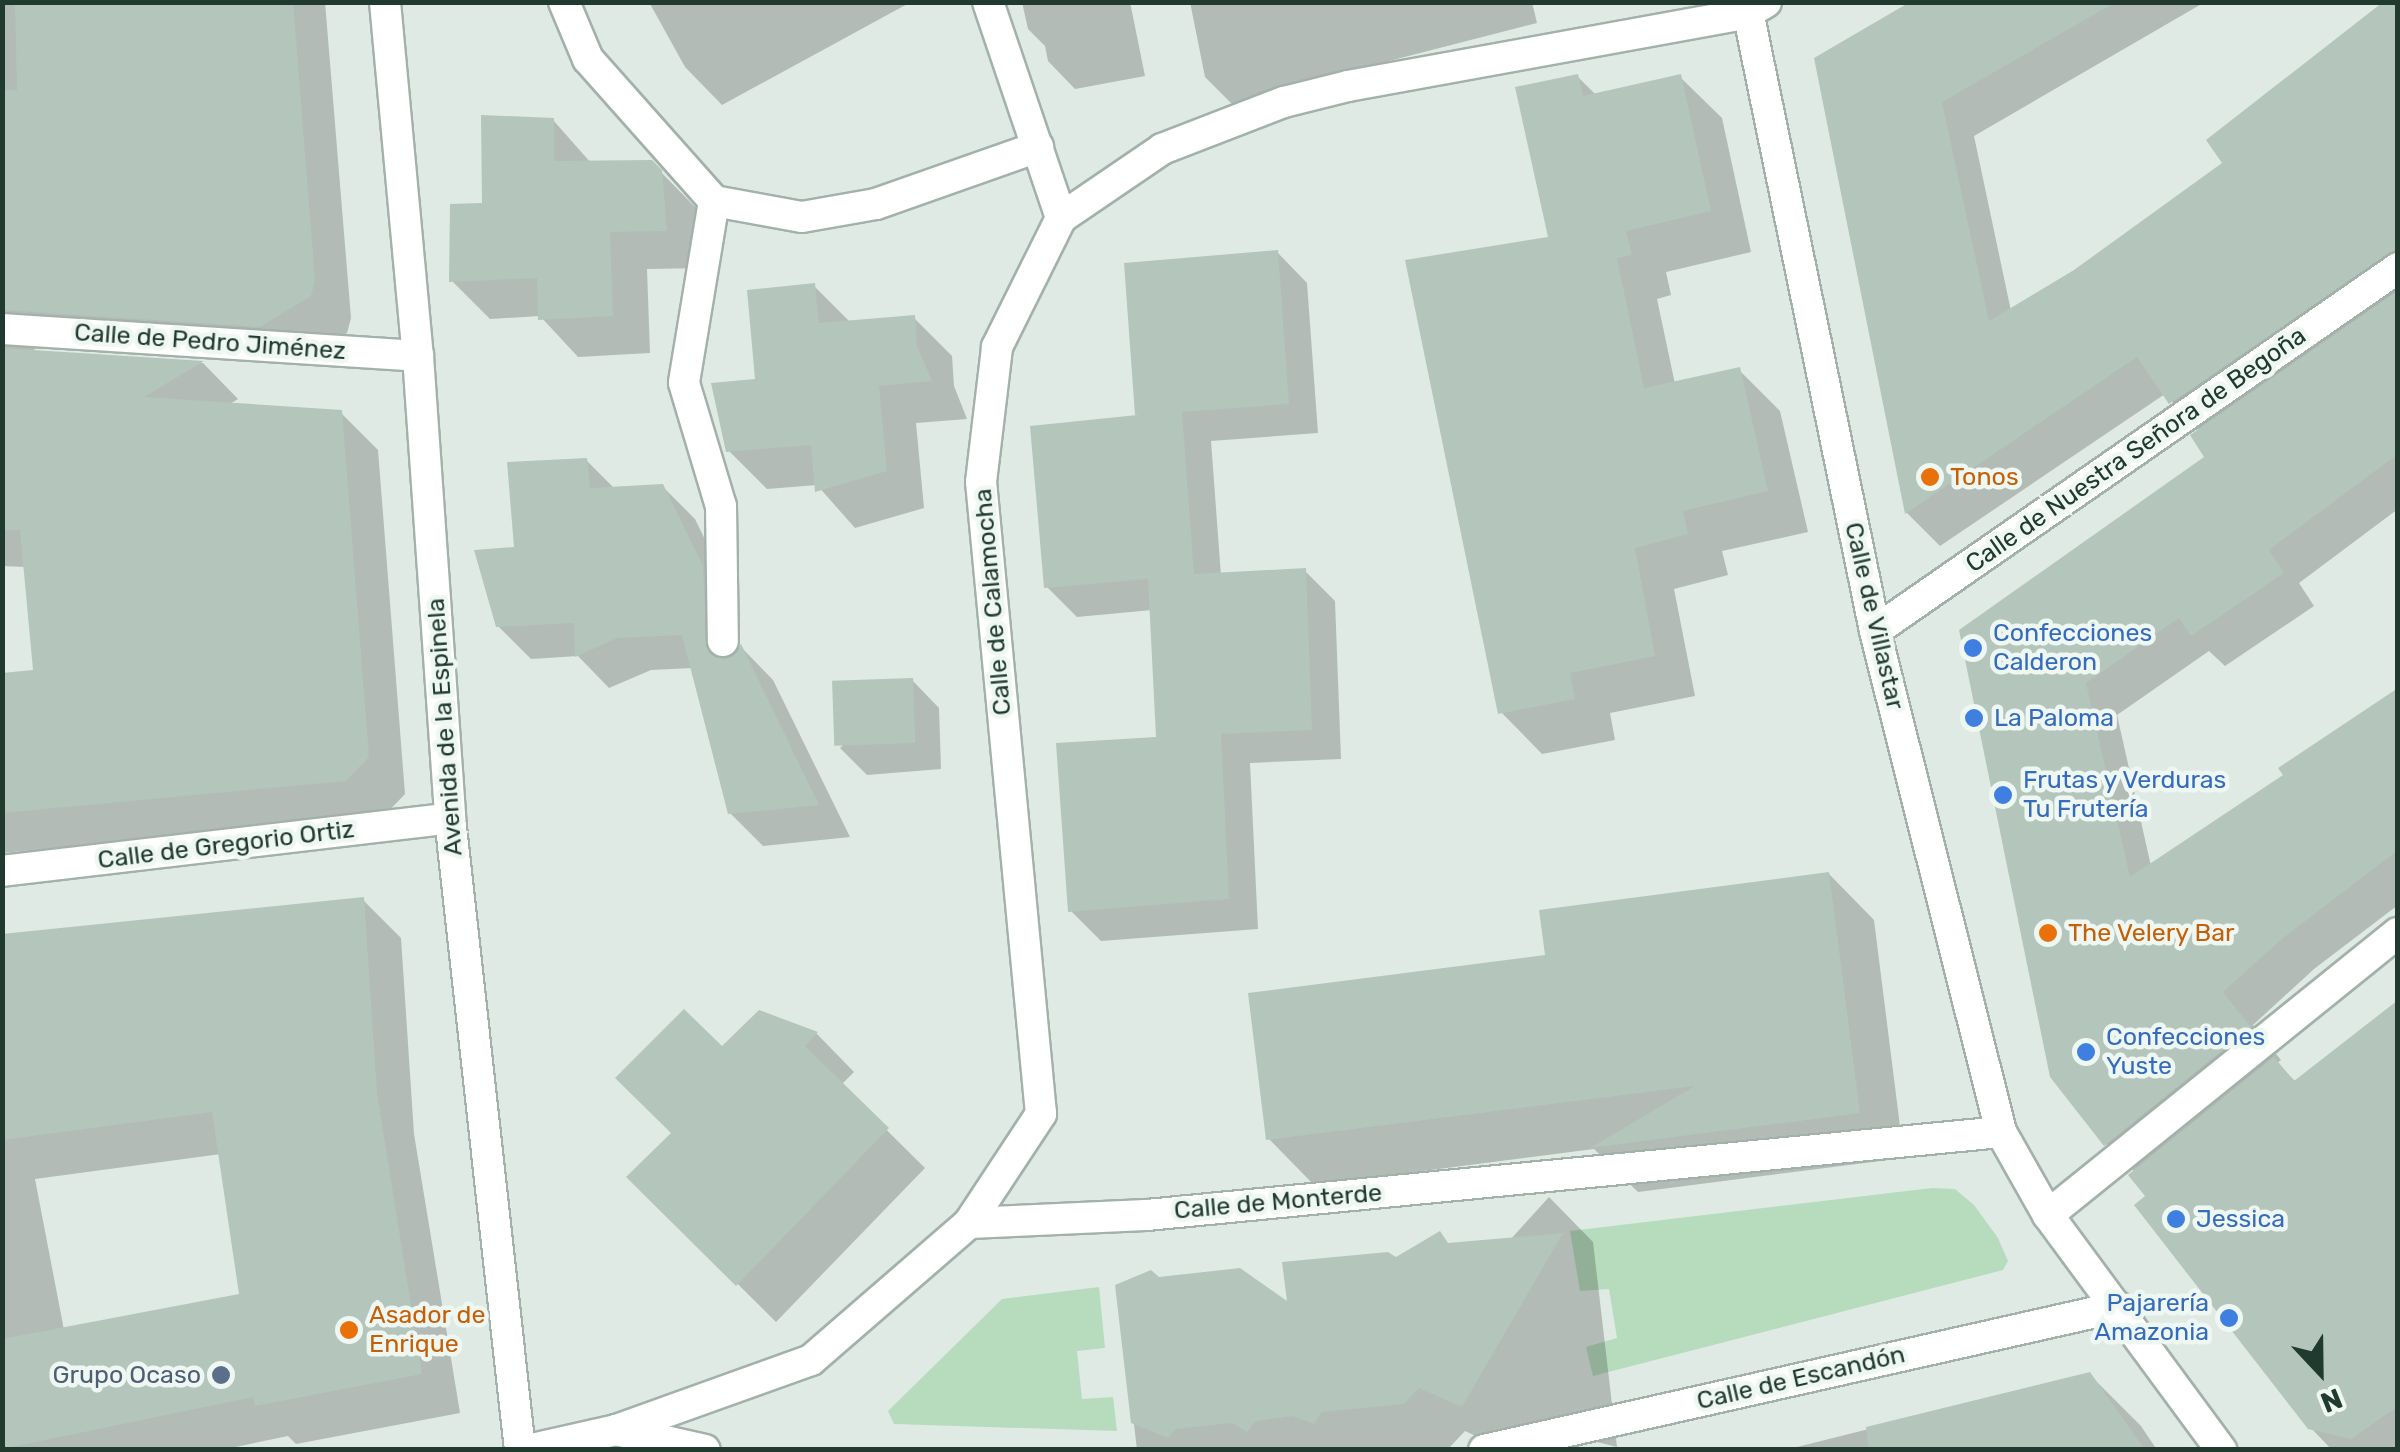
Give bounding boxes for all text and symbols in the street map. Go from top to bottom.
street label: Calle de Pedro Jiménez [73,318,347,366]
street label: Calle de Nuestra Señora de Begoña [1960,321,2312,579]
place label: Tonos [1950,462,2019,492]
marker: Tonos [1919,466,1941,488]
street label: Calle de Calamocha [968,487,1018,717]
street label: Calle de Villastar [1838,519,1910,713]
street label: Avenida de la Espinela [421,597,469,857]
place label: Confecciones Calderon [1993,619,2152,678]
marker: Confecciones Calderon [1962,637,1984,659]
place label: La Paloma [1994,703,2114,733]
marker: La Paloma [1963,707,1985,729]
place label: Frutas y Verduras Tu Frutería [2023,766,2228,825]
marker: Frutas y Verduras Tu Frutería [1992,784,2014,806]
street label: Calle de Gregorio Ortiz [96,814,356,876]
place label: The Velery Bar [2068,918,2236,948]
marker: The Velery Bar [2037,922,2059,944]
place label: Confecciones Yuste [2106,1023,2265,1082]
marker: Confecciones Yuste [2075,1041,2097,1063]
street label: Calle de Monterde [1173,1178,1383,1226]
place label: Jessica [2196,1204,2285,1234]
marker: Jessica [2165,1208,2187,1230]
place label: Pajarería Amazonia [2094,1289,2209,1348]
place label: Asador de Enrique [369,1301,486,1360]
marker: Pajarería Amazonia [2218,1307,2240,1329]
marker: Asador de Enrique [338,1319,360,1341]
north arrow [2270,1322,2370,1422]
street label: Calle de Escandón [1694,1339,1908,1417]
place label: Grupo Ocaso [52,1360,201,1390]
marker: Grupo Ocaso [210,1364,232,1386]
text: N [2316,1381,2347,1419]

